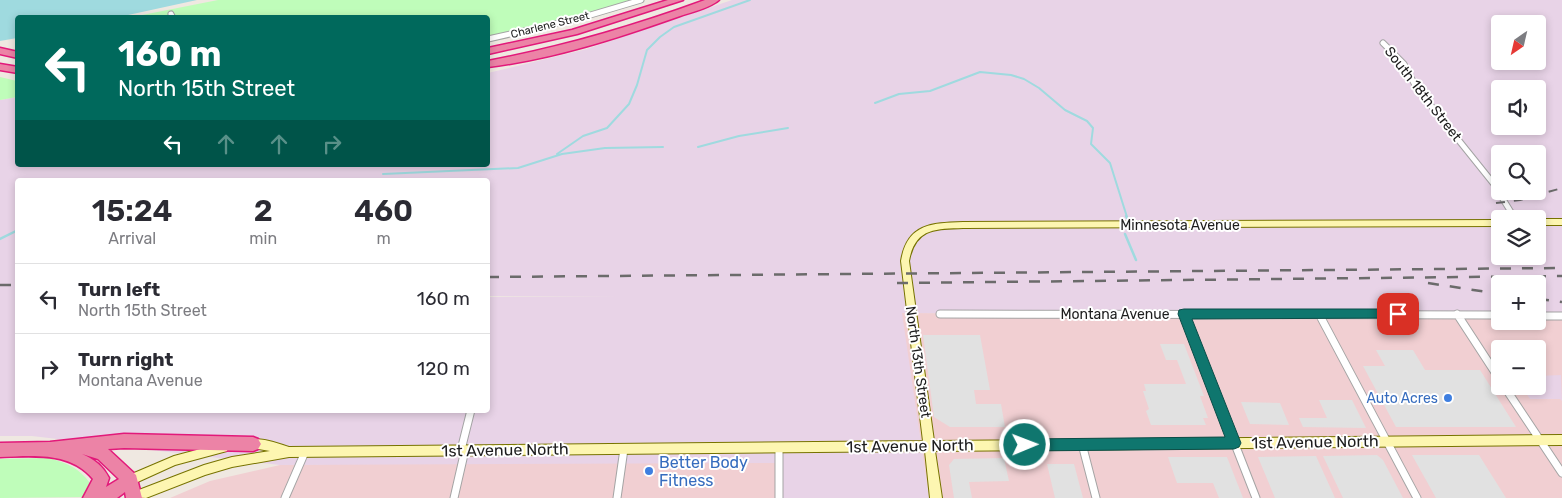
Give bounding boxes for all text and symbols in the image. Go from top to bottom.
street label: Charlene Street [509,9,591,41]
north arrow [1491,15,1546,70]
map controls [1491,15,1546,395]
text: 160 m [118,33,222,75]
icon: left [35,35,100,100]
street label: South 18th Street [1381,43,1466,145]
text: North 15th Street [118,75,295,102]
button: sound [1491,80,1546,135]
icon: left [159,130,187,158]
icon: ahead [212,130,240,158]
icon: ahead [265,130,293,158]
icon: right [318,130,346,158]
button: search [1491,145,1546,200]
text: 15:24 [92,193,173,229]
text: 2 [254,193,273,229]
text: 460 [354,193,413,229]
button: layers [1491,210,1546,265]
street label: Minnesota Avenue [1120,217,1240,234]
text: Arrival [108,229,156,248]
text: min [249,229,277,248]
text: m [376,229,391,248]
button: + [1491,275,1546,330]
text: Turn left [78,278,160,301]
icon: left [35,285,63,313]
text: 160 m [417,287,470,310]
pin [1377,293,1419,335]
icon: arrive [1384,300,1412,328]
text: North 15th Street [78,301,207,320]
street label: North 13th Street [902,305,934,420]
street label: Montana Avenue [1060,306,1170,323]
button: − [1491,340,1546,395]
text: Turn right [78,348,173,371]
icon: right [35,355,63,383]
text: 120 m [417,357,470,380]
text: Montana Avenue [78,371,203,390]
place label: Auto Acres [1367,390,1438,407]
marker: Auto Acres [1442,392,1454,404]
position arrow [998,418,1050,470]
street label: 1st Avenue North [1251,431,1379,453]
street label: 1st Avenue North [846,435,974,457]
street label: 1st Avenue North [441,439,569,461]
place label: Better Body Fitness [659,453,748,490]
marker: Better Body Fitness [643,465,655,477]

